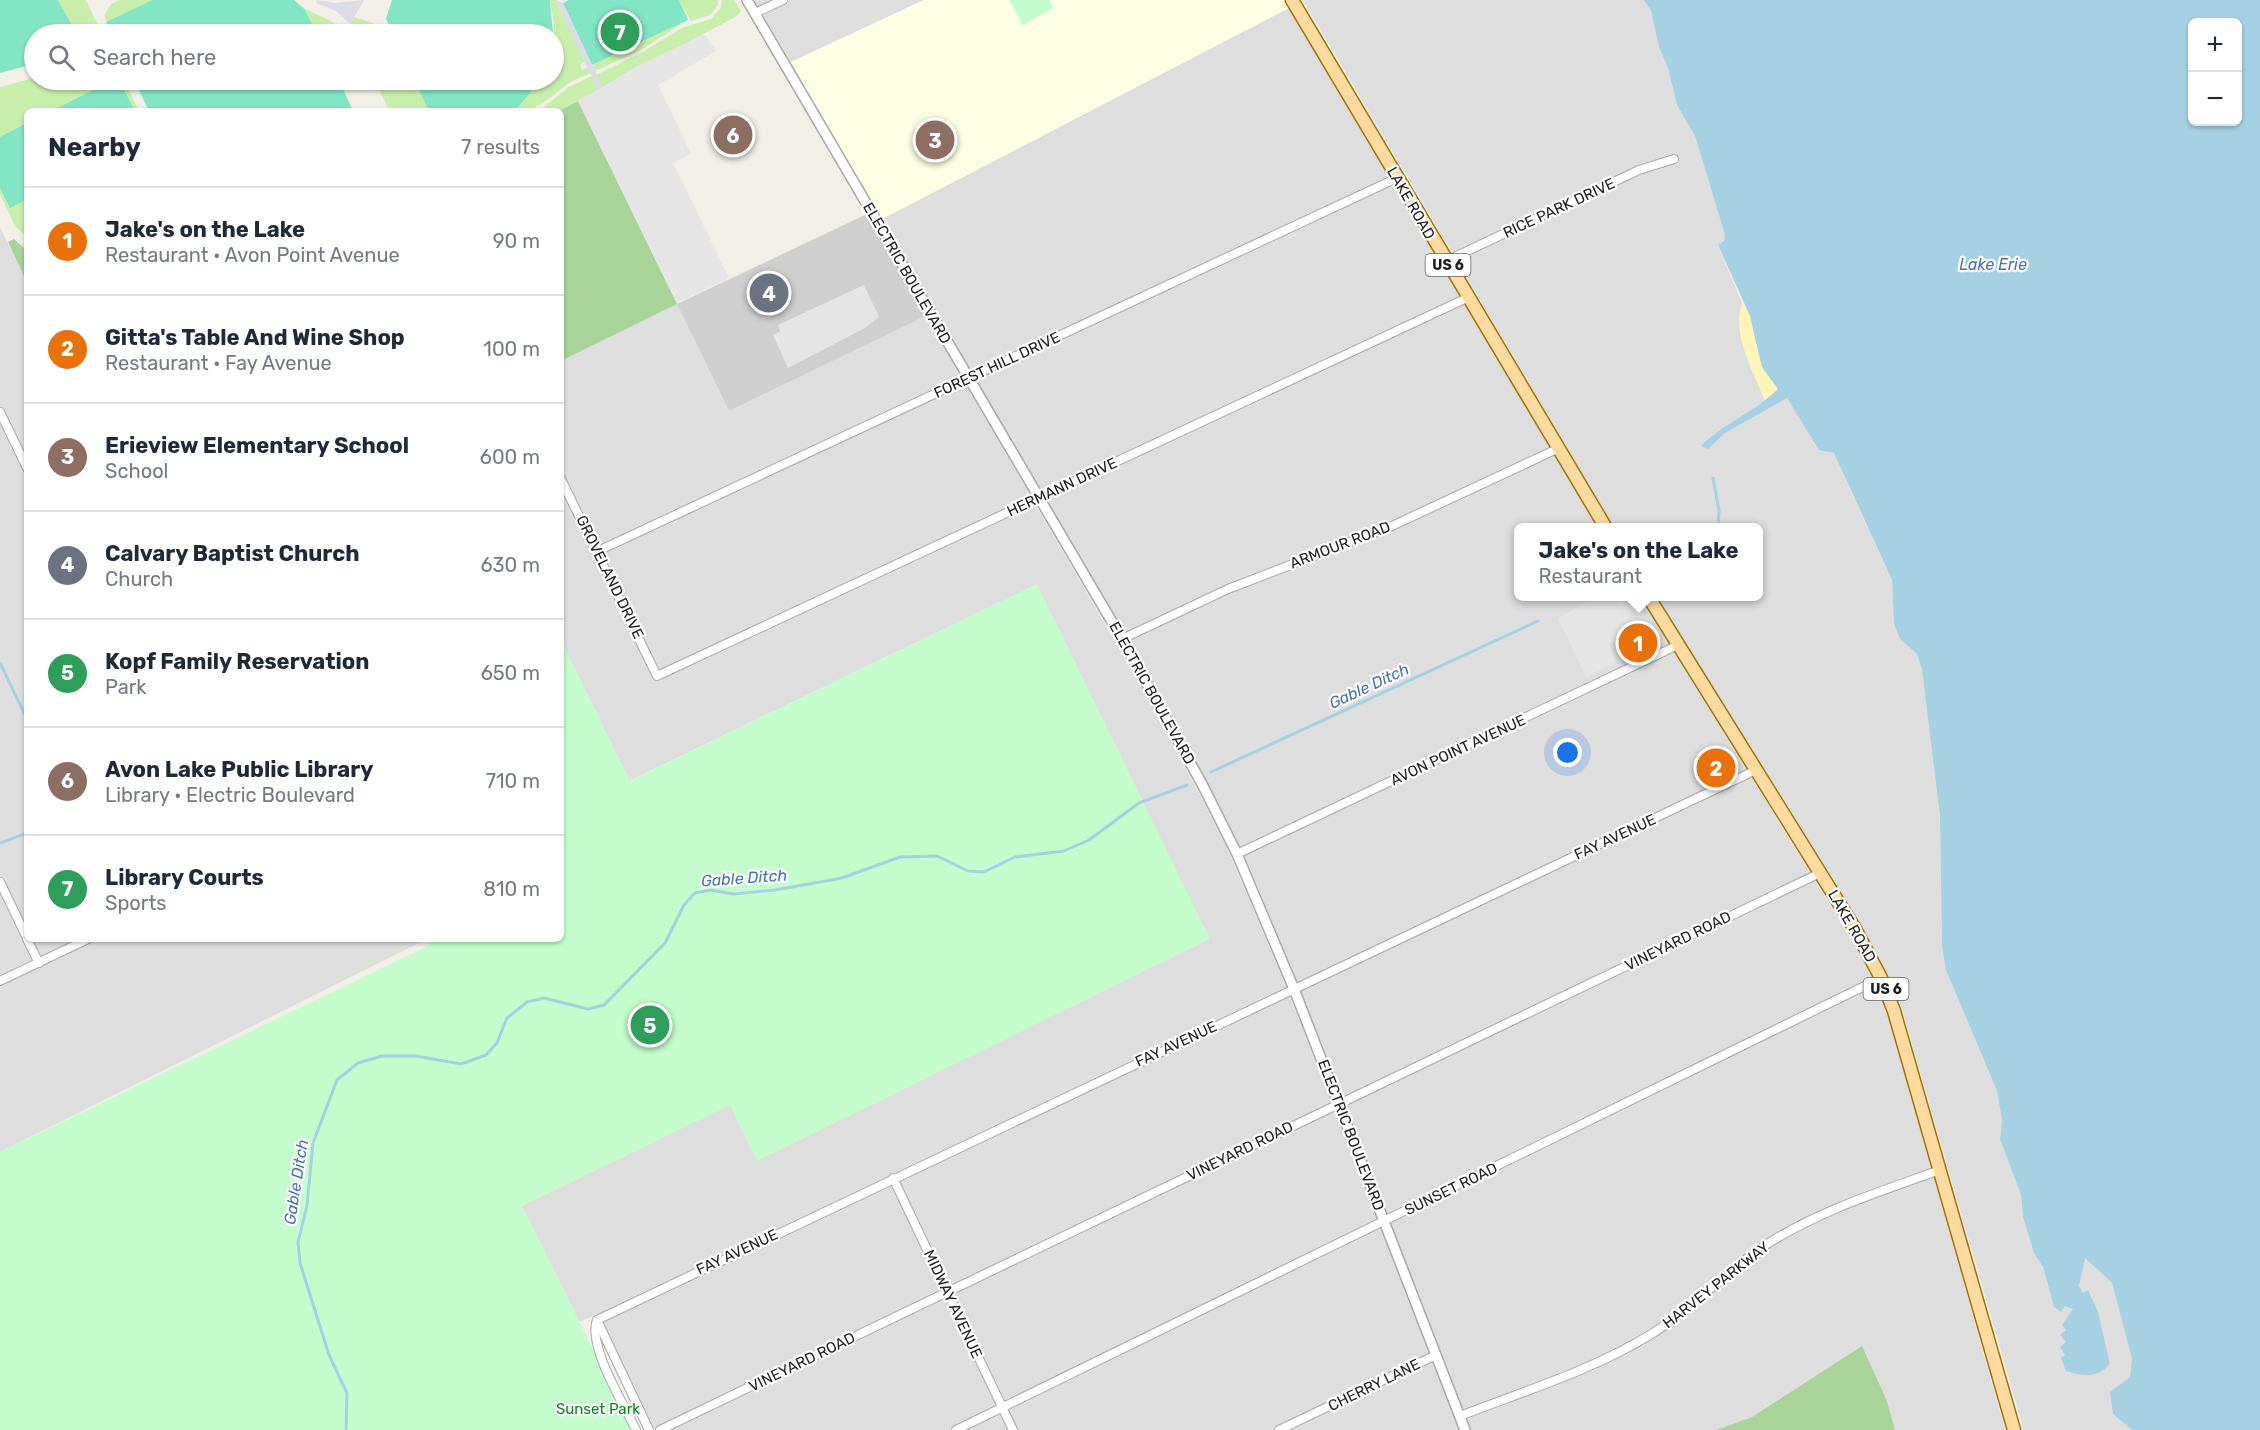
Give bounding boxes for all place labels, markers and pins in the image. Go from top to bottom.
pin: 7 [600,9,640,54]
pin: 6 [714,112,752,158]
pin: 3 [916,118,954,162]
pin: 4 [750,270,788,316]
pin: 1 [1618,620,1658,666]
pin: 2 [1696,746,1736,790]
pin: 5 [630,1002,670,1048]

